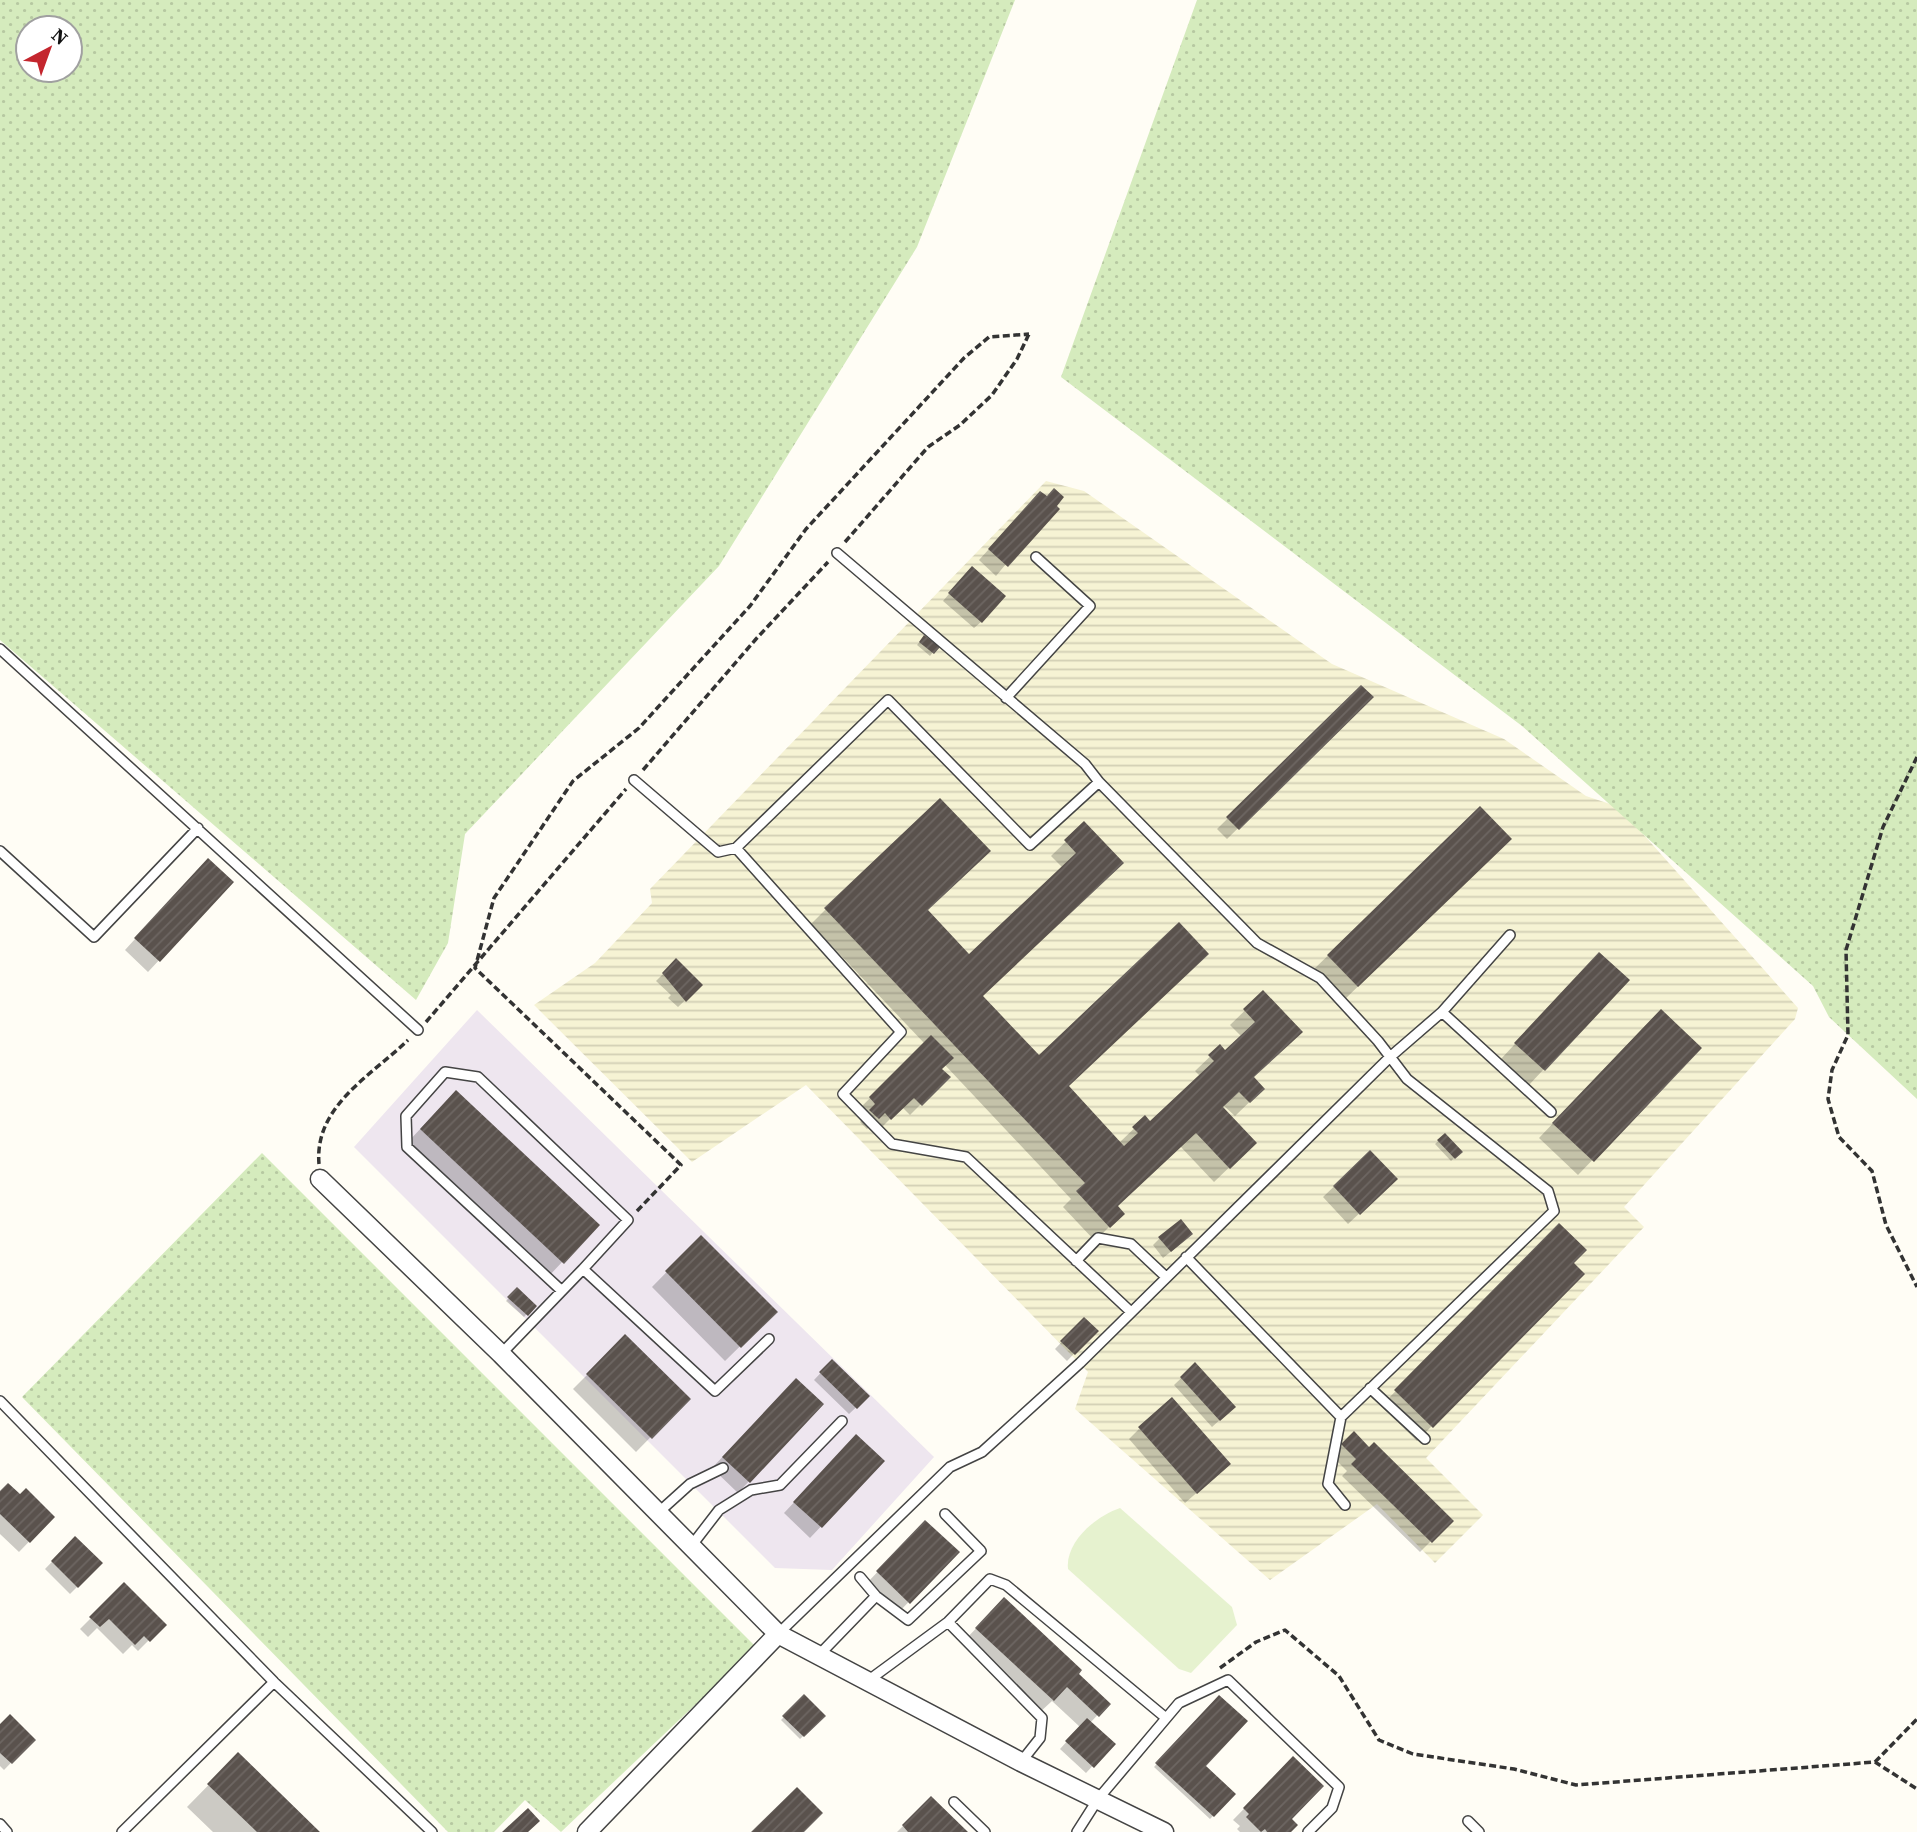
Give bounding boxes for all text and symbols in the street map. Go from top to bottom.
north arrow [14,14,84,84]
text: N [46,22,74,51]

